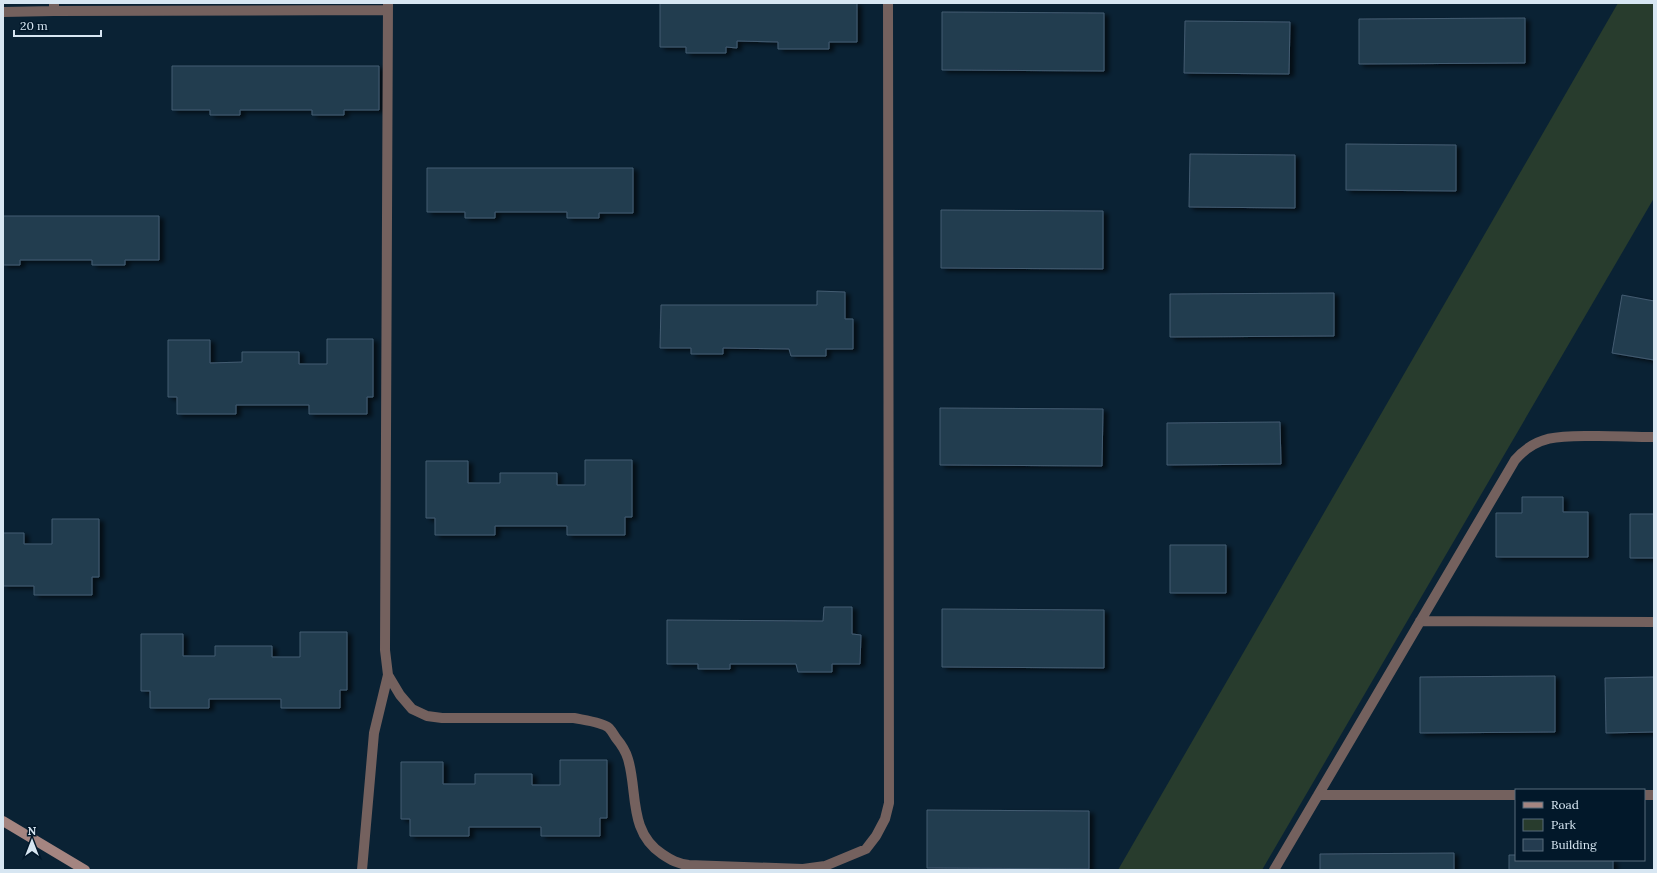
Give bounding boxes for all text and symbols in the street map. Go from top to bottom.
scale bar [14,12,101,38]
text: 20 m [20,18,48,33]
legend [1515,789,1645,861]
text: Road [1551,797,1579,812]
text: Park [1551,817,1577,832]
north arrow [12,821,52,861]
text: N [28,824,37,838]
text: Building [1551,837,1597,852]

